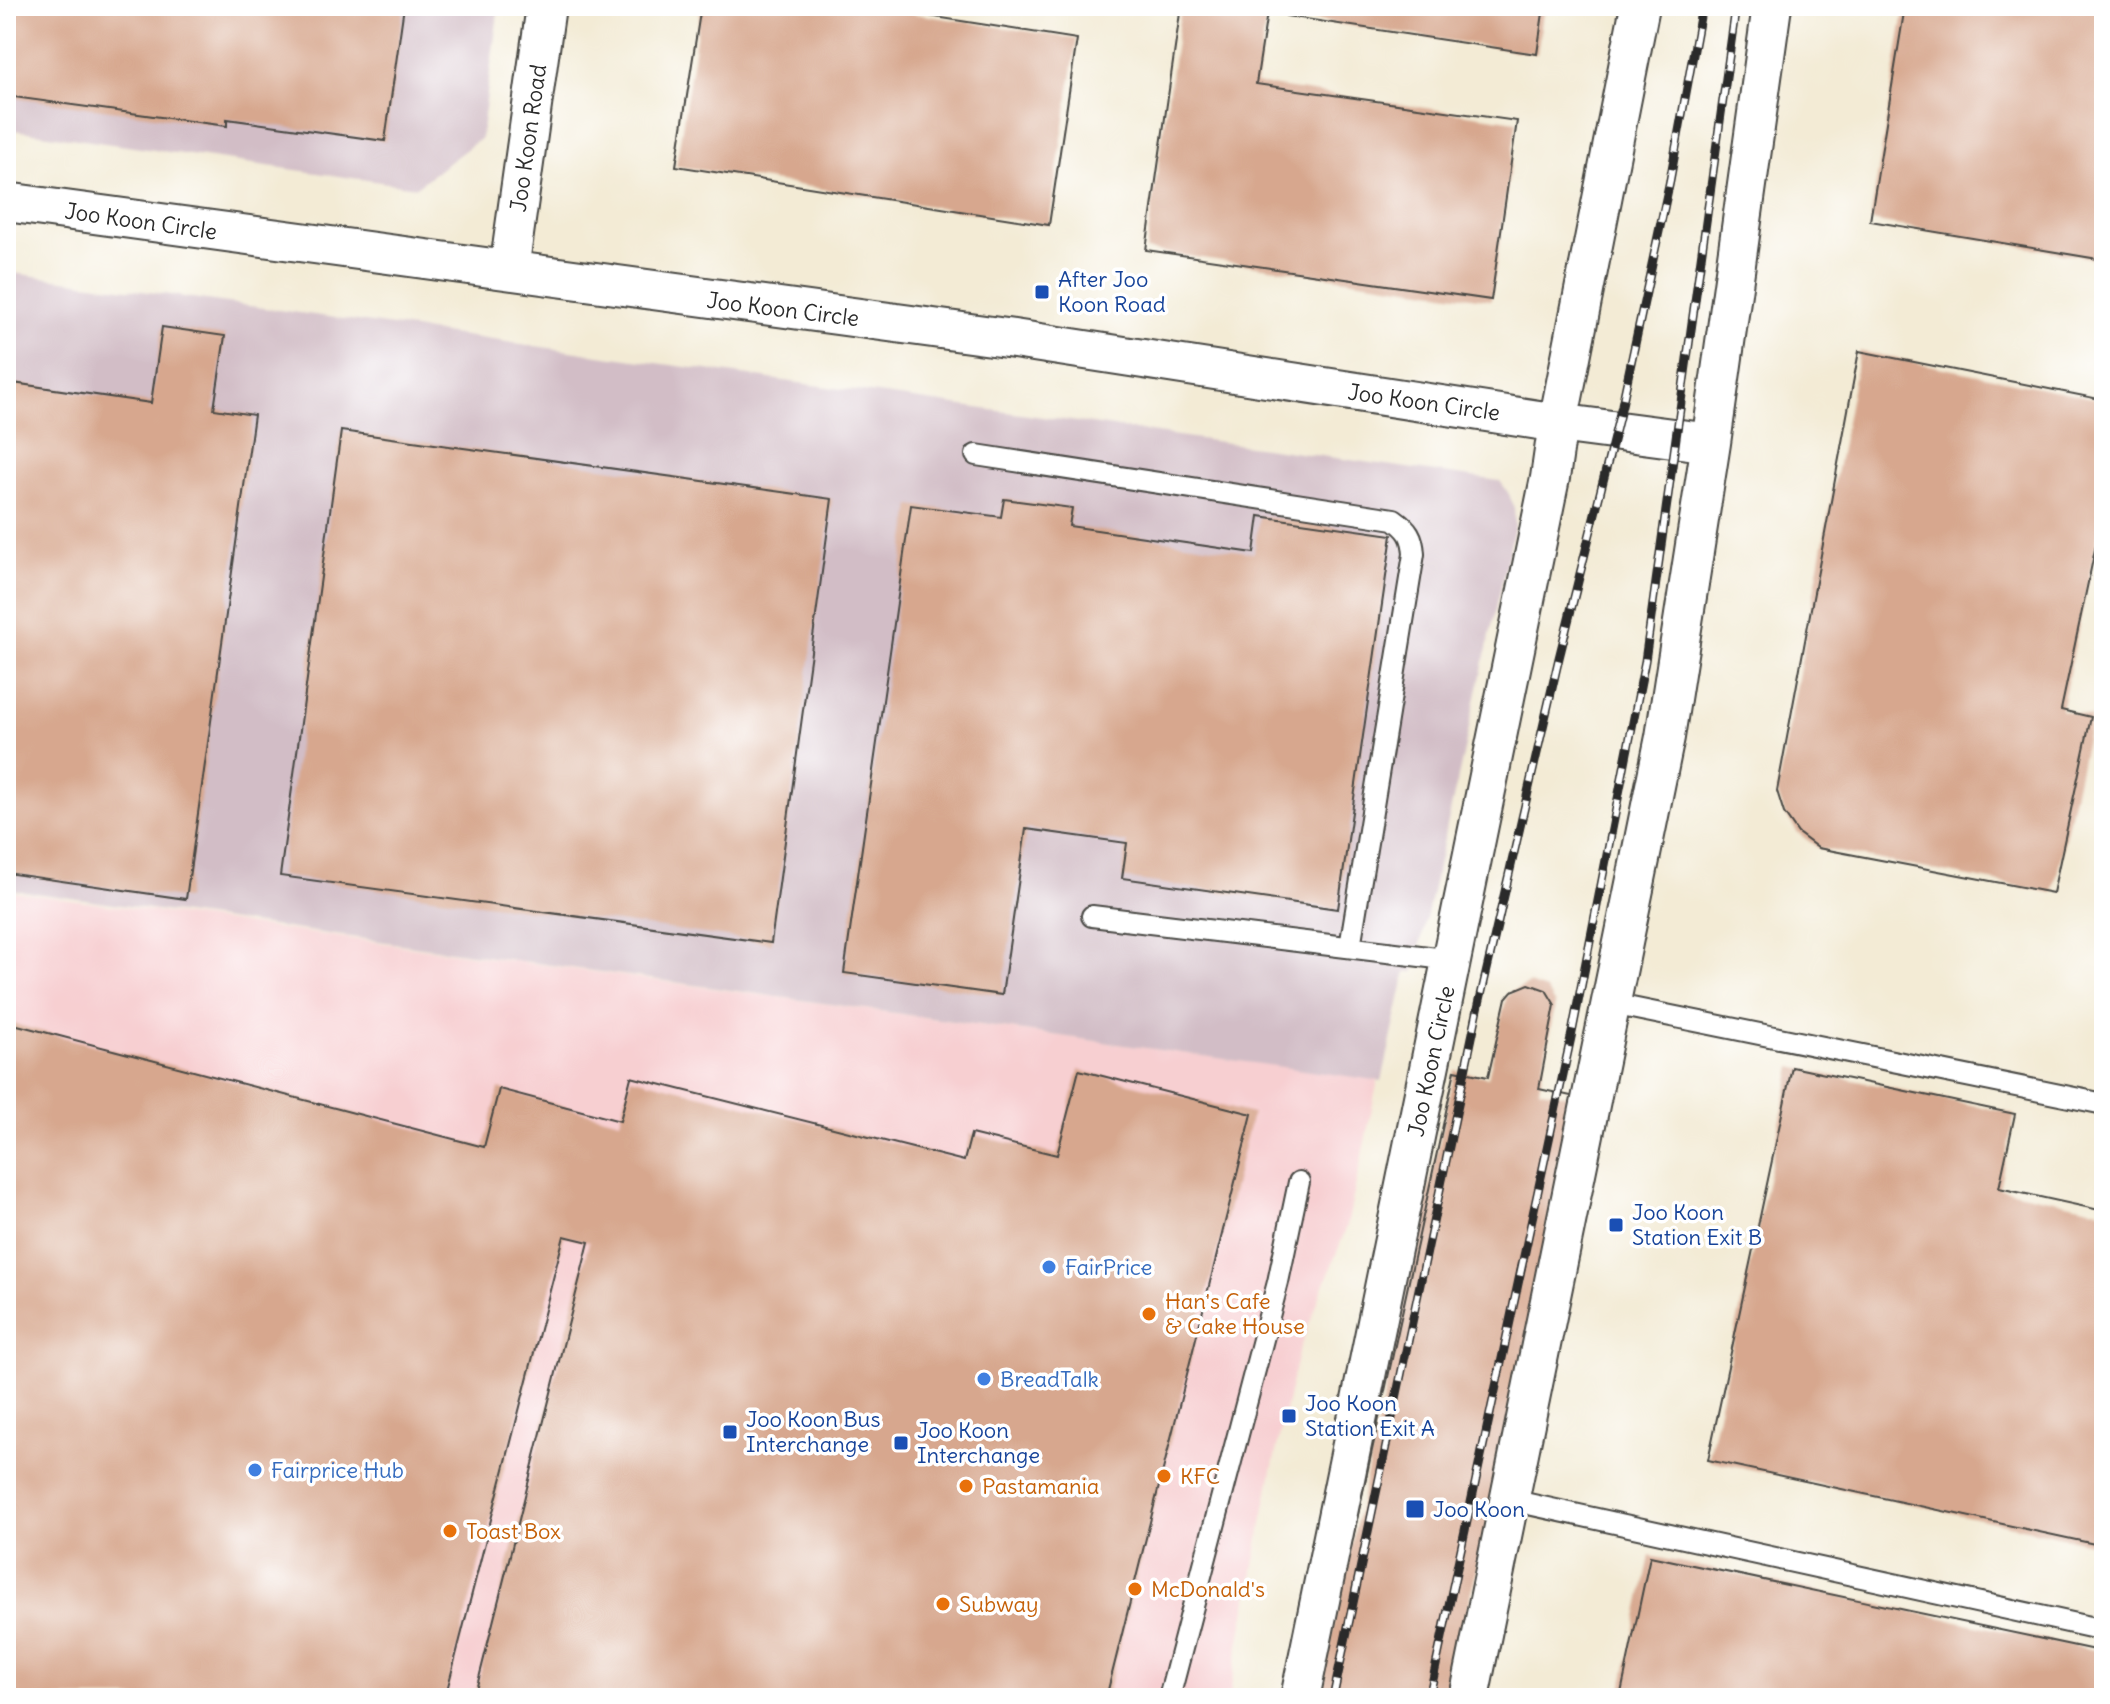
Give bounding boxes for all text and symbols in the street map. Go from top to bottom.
street label: Joo Koon Road [504,62,552,214]
street label: Joo Koon Circle [63,196,219,246]
place label: After Joo Koon Road [1058,265,1166,318]
marker: After Joo Koon Road [1033,283,1051,301]
street label: Joo Koon Circle [705,286,861,332]
street label: Joo Koon Circle [1346,377,1502,427]
street label: Joo Koon Circle [1401,983,1461,1139]
place label: Joo Koon Station Exit B [1632,1198,1762,1251]
marker: Joo Koon Station Exit B [1607,1216,1625,1234]
place label: FairPrice [1065,1253,1152,1281]
marker: FairPrice [1040,1258,1058,1276]
place label: Han's Cafe & Cake House [1165,1287,1305,1340]
marker: Han's Cafe & Cake House [1140,1305,1158,1323]
place label: BreadTalk [1000,1365,1099,1393]
marker: BreadTalk [975,1370,993,1388]
place label: Joo Koon Station Exit A [1305,1389,1435,1442]
place label: Joo Koon Bus Interchange [746,1405,880,1458]
marker: Joo Koon Station Exit A [1280,1407,1298,1425]
place label: Joo Koon Interchange [917,1416,1040,1469]
marker: Joo Koon Bus Interchange [721,1423,739,1441]
marker: Joo Koon Interchange [892,1434,910,1452]
place label: Fairprice Hub [271,1456,404,1484]
marker: Fairprice Hub [246,1461,264,1479]
place label: KFC [1180,1462,1220,1490]
marker: KFC [1155,1467,1173,1485]
place label: Pastamania [982,1472,1099,1500]
marker: Pastamania [957,1477,975,1495]
place label: Joo Koon [1433,1495,1525,1523]
marker: Joo Koon [1404,1498,1426,1520]
place label: Toast Box [466,1517,561,1545]
marker: Toast Box [441,1522,459,1540]
place label: McDonald's [1151,1575,1265,1603]
marker: McDonald's [1126,1580,1144,1598]
place label: Subway [959,1590,1038,1618]
marker: Subway [934,1595,952,1613]

